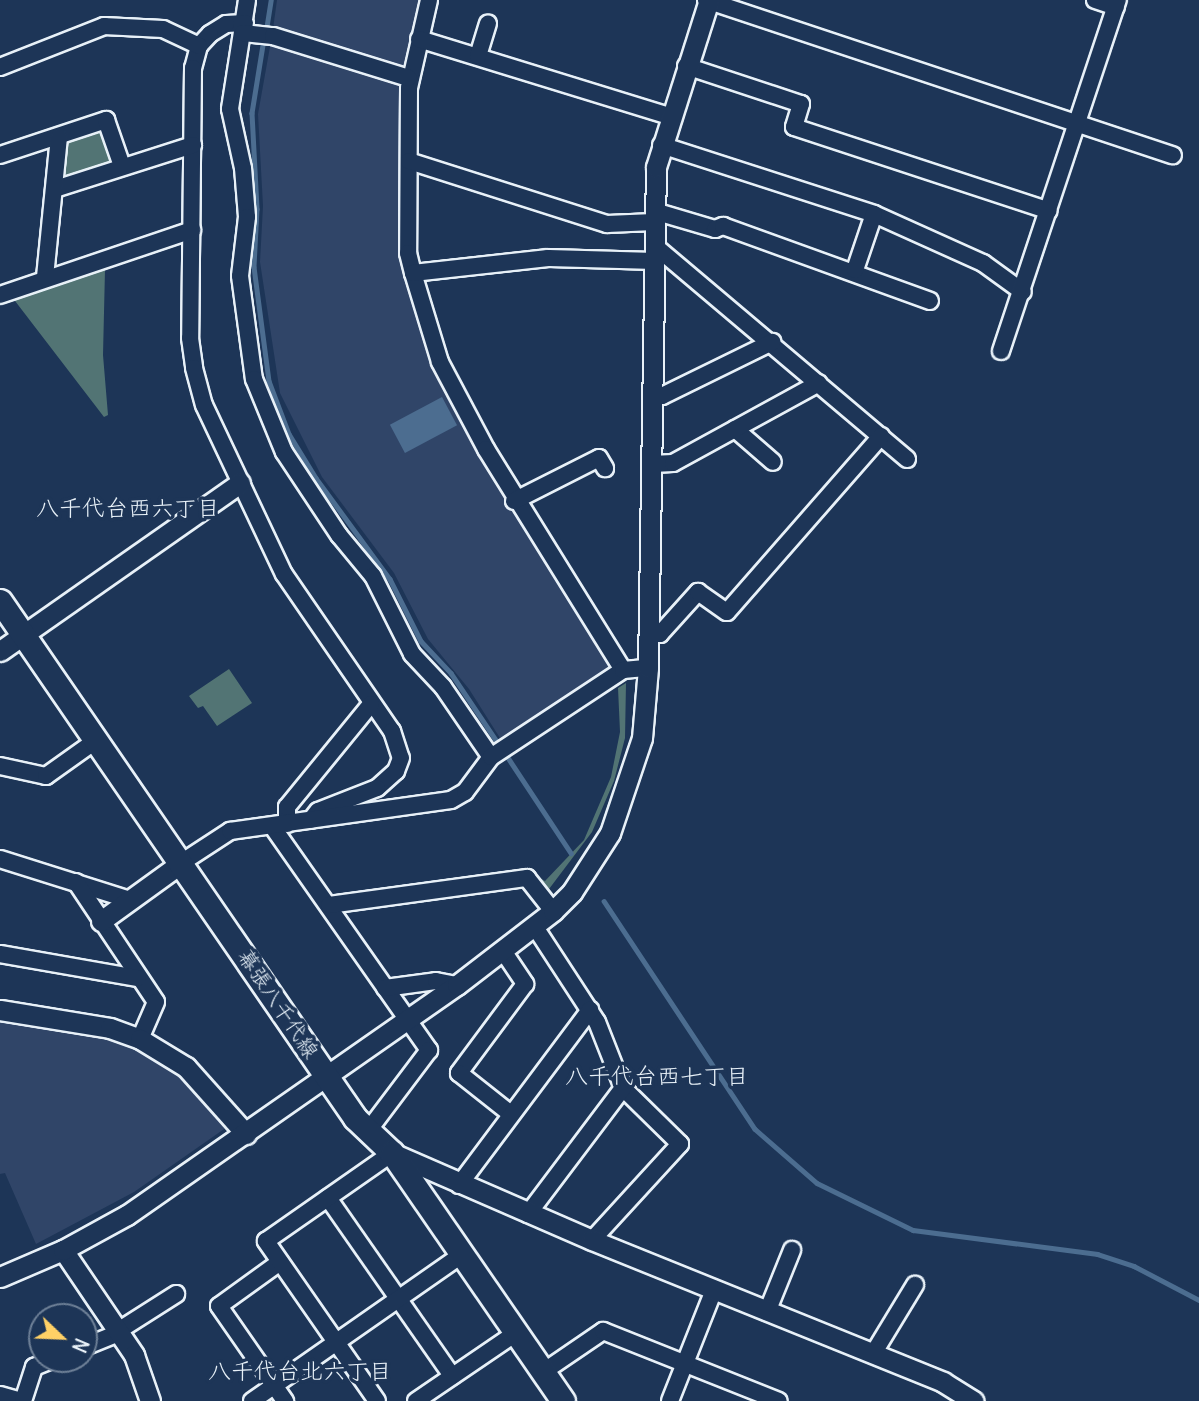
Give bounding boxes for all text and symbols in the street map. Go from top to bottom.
district label: 八千代台西六丁目 [36,494,220,522]
street label: 幕張八千代線 [232,945,324,1063]
district label: 八千代台西七丁目 [565,1062,749,1090]
north arrow [28,1303,98,1373]
text: N [67,1335,94,1356]
district label: 八千代台北六丁目 [208,1357,392,1385]

